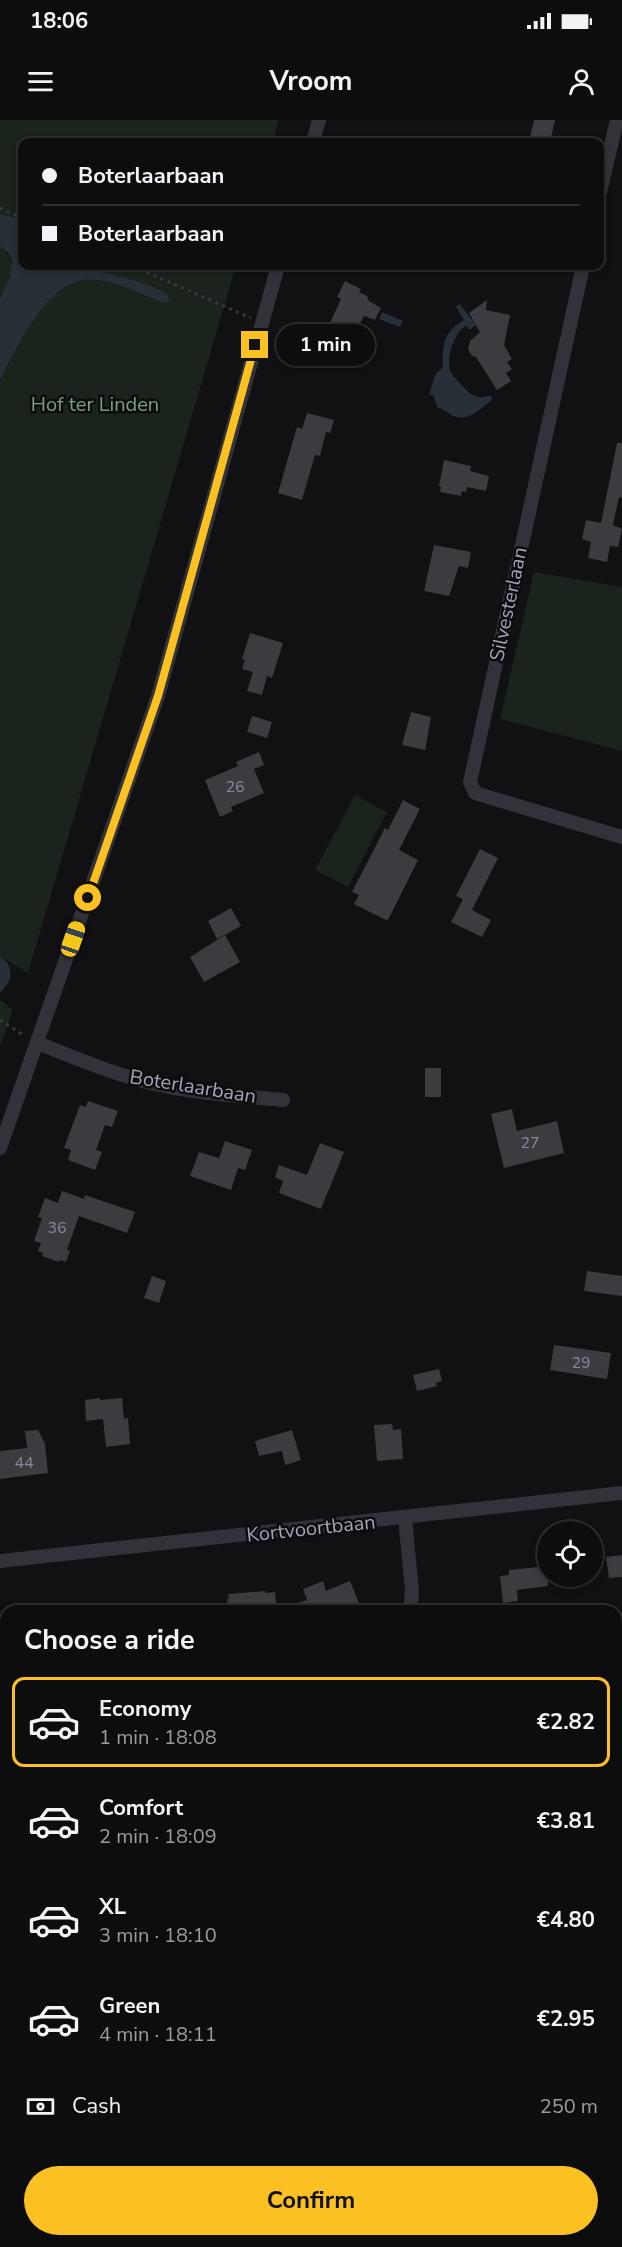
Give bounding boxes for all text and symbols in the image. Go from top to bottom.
text: 18:06 [30,6,88,36]
text: Vroom [270,63,352,100]
icon: menu [24,65,57,98]
icon: person [565,65,598,98]
text: Boterlaarbaan [78,161,224,191]
text: Boterlaarbaan [78,219,224,249]
callout: 1 min [276,324,375,366]
route end [241,331,268,358]
text: 1 min [300,331,351,358]
park label: Hof ter Linden [31,391,159,418]
street label: Silvesterlaan [483,545,534,664]
house number: 26 [225,776,245,798]
route start [74,884,101,911]
car [59,919,87,959]
street label: Boterlaarbaan [128,1063,258,1110]
house number: 27 [520,1132,540,1154]
house number: 36 [47,1217,67,1239]
house number: 29 [571,1352,591,1374]
house number: 44 [14,1452,34,1474]
street label: Kortvoortbaan [245,1508,377,1549]
map controls [537,1521,603,1587]
button: locate [537,1521,603,1587]
text: Choose a ride [24,1622,195,1659]
text: Economy [99,1694,191,1724]
icon: car [27,1695,81,1749]
text: €2.82 [537,1707,595,1737]
text: 1 min · 18:08 [99,1724,217,1751]
text: Comfort [99,1793,183,1823]
icon: car [27,1794,81,1848]
text: €3.81 [537,1806,595,1836]
text: 2 min · 18:09 [99,1823,217,1850]
text: XL [99,1892,126,1922]
icon: car [27,1893,81,1947]
text: €4.80 [537,1905,595,1935]
text: 3 min · 18:10 [99,1922,217,1949]
text: Green [99,1991,160,2021]
icon: car [27,1992,81,2046]
text: €2.95 [537,2004,595,2034]
text: 4 min · 18:11 [99,2021,217,2048]
icon: cash [24,2090,57,2123]
text: Cash [72,2091,121,2121]
text: 250 m [540,2093,598,2120]
button: Confirm [24,2166,598,2235]

